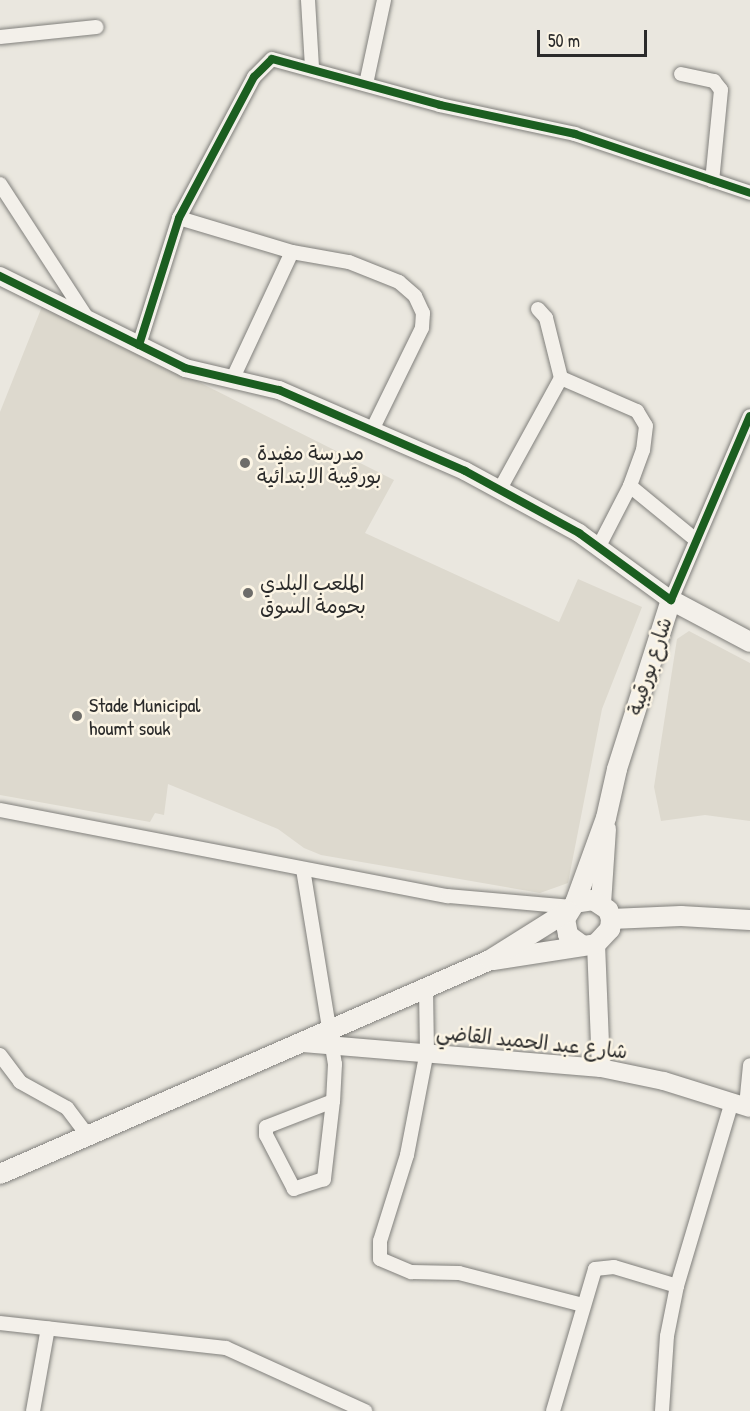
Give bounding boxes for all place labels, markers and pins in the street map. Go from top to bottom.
place label: مدرسة مفيدة بورقيبة الابتدائية [257,440,381,487]
marker: مدرسة مفيدة بورقيبة الابتدائية [238,456,252,470]
place label: الملعب البلدي بحومة السوق [260,570,366,617]
marker: الملعب البلدي بحومة السوق [241,586,255,600]
place label: Stade Municipal houmt souk [89,692,201,739]
marker: Stade Municipal houmt souk [70,709,84,723]

